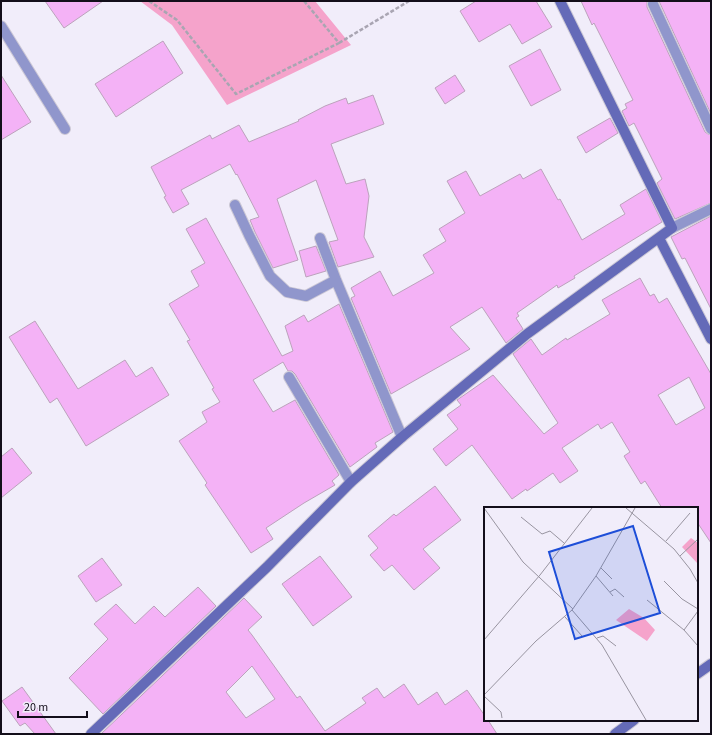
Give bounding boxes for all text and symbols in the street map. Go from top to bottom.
inset map [484,507,698,721]
scale bar [18,693,87,719]
text: 20 m [24,699,48,716]

